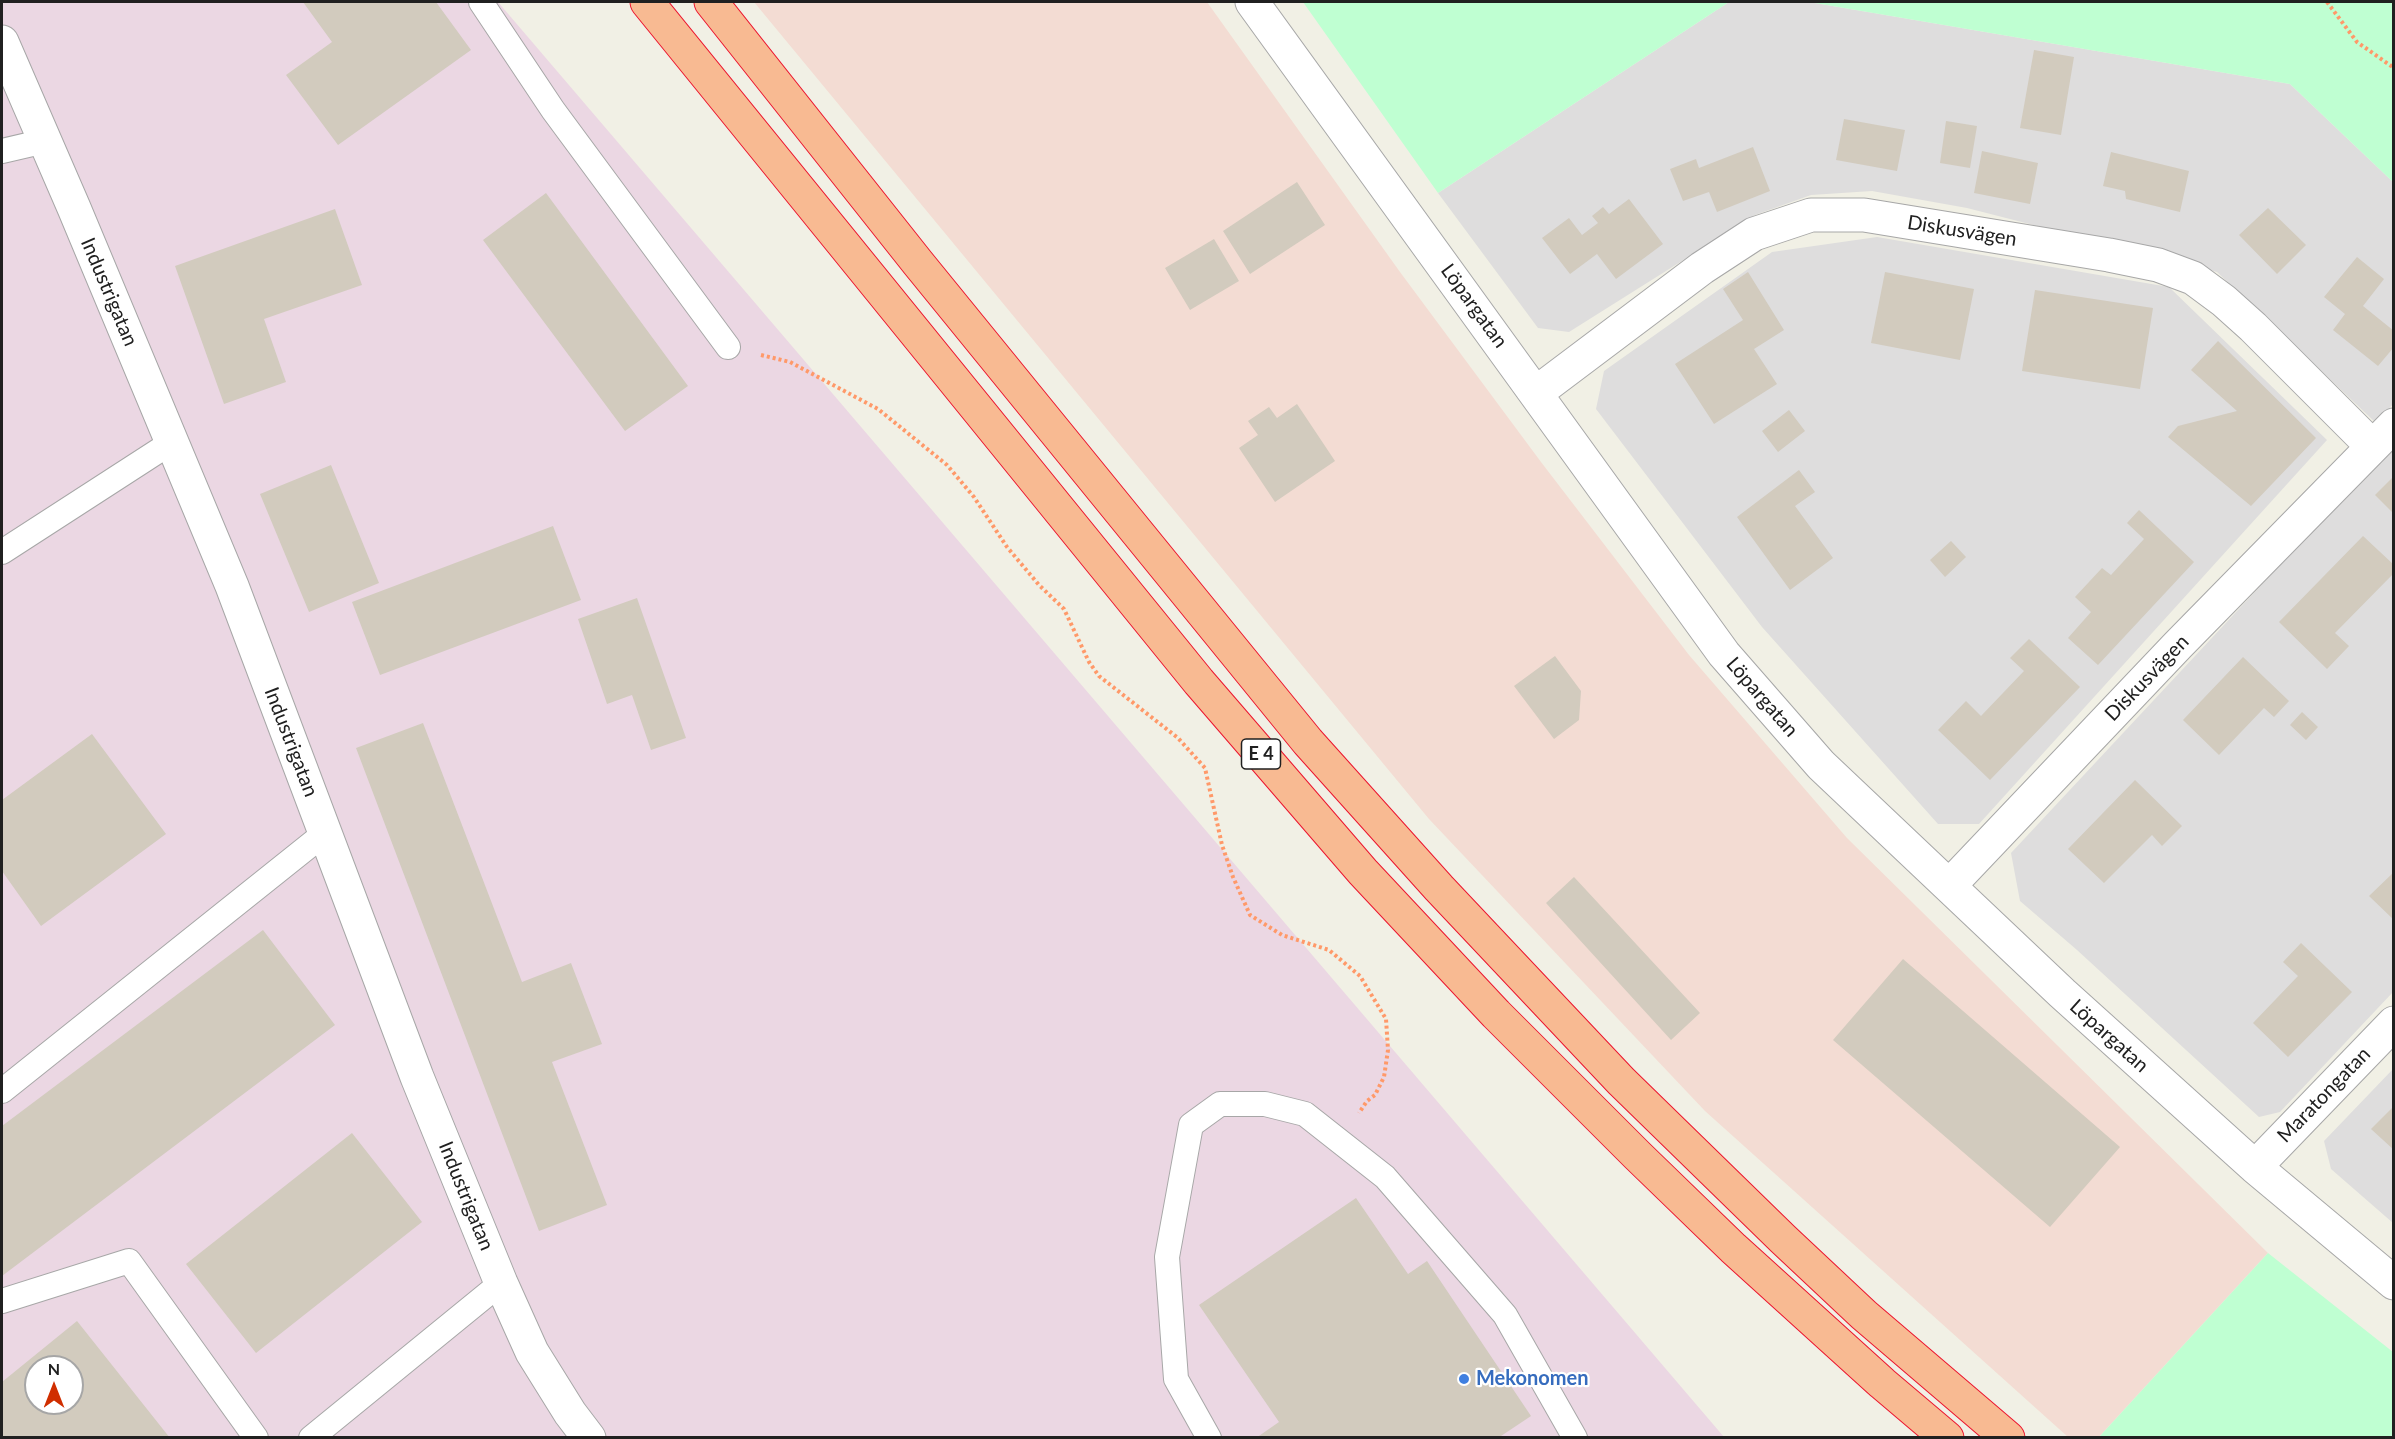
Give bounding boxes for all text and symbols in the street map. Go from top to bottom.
street label: Diskusvägen [1906,211,2018,251]
street label: Industrigatan [75,234,143,350]
street label: Löpargatan [1436,259,1512,353]
street label: Diskusvägen [2100,630,2194,726]
street label: Löpargatan [1721,652,1803,742]
street label: Industrigatan [259,684,323,800]
road number: E 4 [1242,739,1280,769]
street label: Löpargatan [2065,994,2153,1078]
street label: Maratongatan [2273,1042,2375,1148]
street label: Industrigatan [433,1138,499,1254]
north arrow [24,1355,84,1415]
text: N [48,1359,60,1378]
place label: Mekonomen [1476,1367,1588,1391]
marker: Mekonomen [1457,1372,1471,1386]

